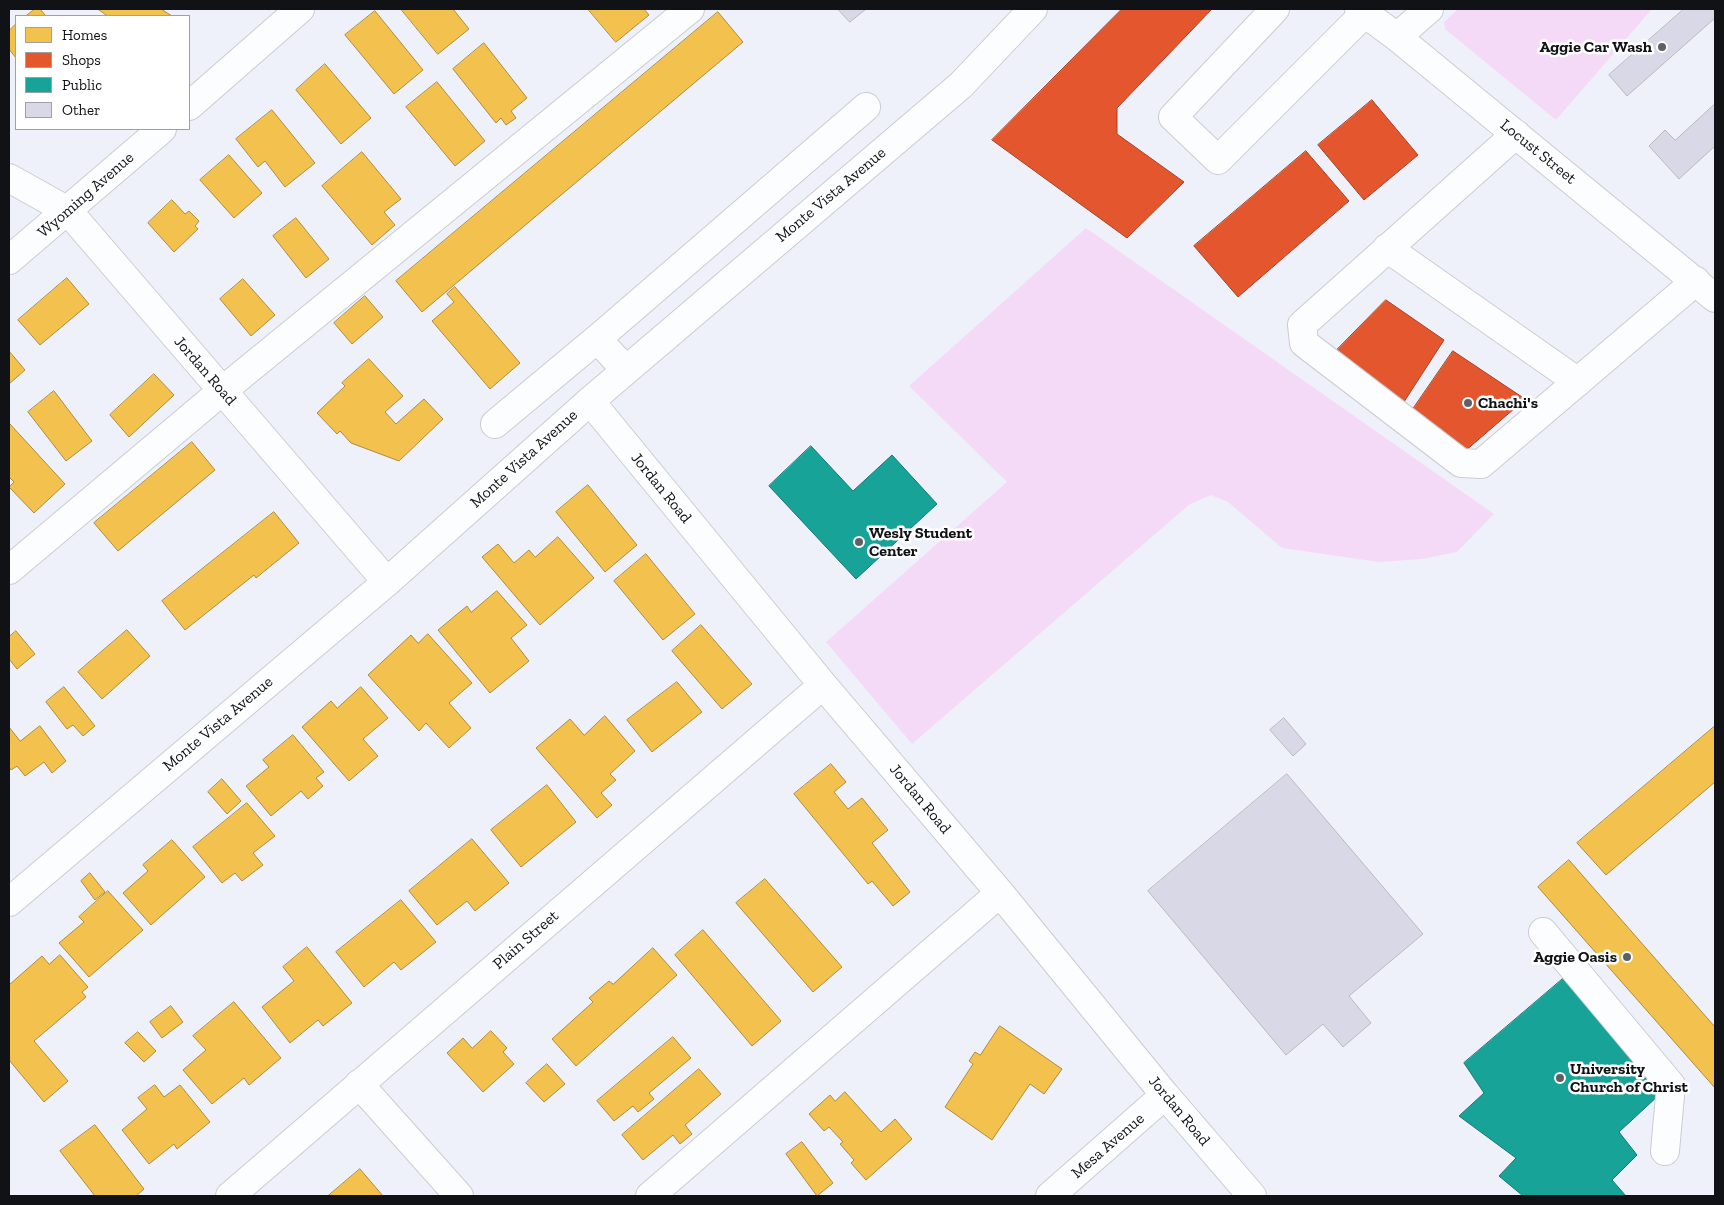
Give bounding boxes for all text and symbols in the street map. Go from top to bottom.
legend [15,15,190,130]
text: Homes [62,26,107,44]
place label: Aggie Car Wash [1539,37,1652,57]
marker: Aggie Car Wash [1656,41,1668,53]
text: Shops [62,51,101,69]
text: Public [62,76,102,94]
text: Other [62,101,100,119]
street label: Locust Street [1496,116,1580,188]
street label: Monte Vista Avenue [772,143,890,247]
street label: Wyoming Avenue [34,148,138,242]
street label: Jordan Road [170,332,240,410]
place label: Chachi's [1478,393,1538,413]
marker: Chachi's [1462,397,1474,409]
street label: Monte Vista Avenue [466,406,582,512]
street label: Jordan Road [627,449,695,527]
place label: Wesly Student Center [869,523,972,561]
marker: Wesly Student Center [853,536,865,548]
street label: Monte Vista Avenue [159,672,277,776]
street label: Jordan Road [885,760,955,838]
street label: Plain Street [489,906,563,974]
place label: Aggie Oasis [1534,947,1617,967]
marker: Aggie Oasis [1621,951,1633,963]
place label: University Church of Christ [1570,1059,1688,1097]
street label: Jordan Road [1144,1072,1214,1150]
marker: University Church of Christ [1554,1072,1566,1084]
street label: Mesa Avenue [1068,1109,1148,1183]

